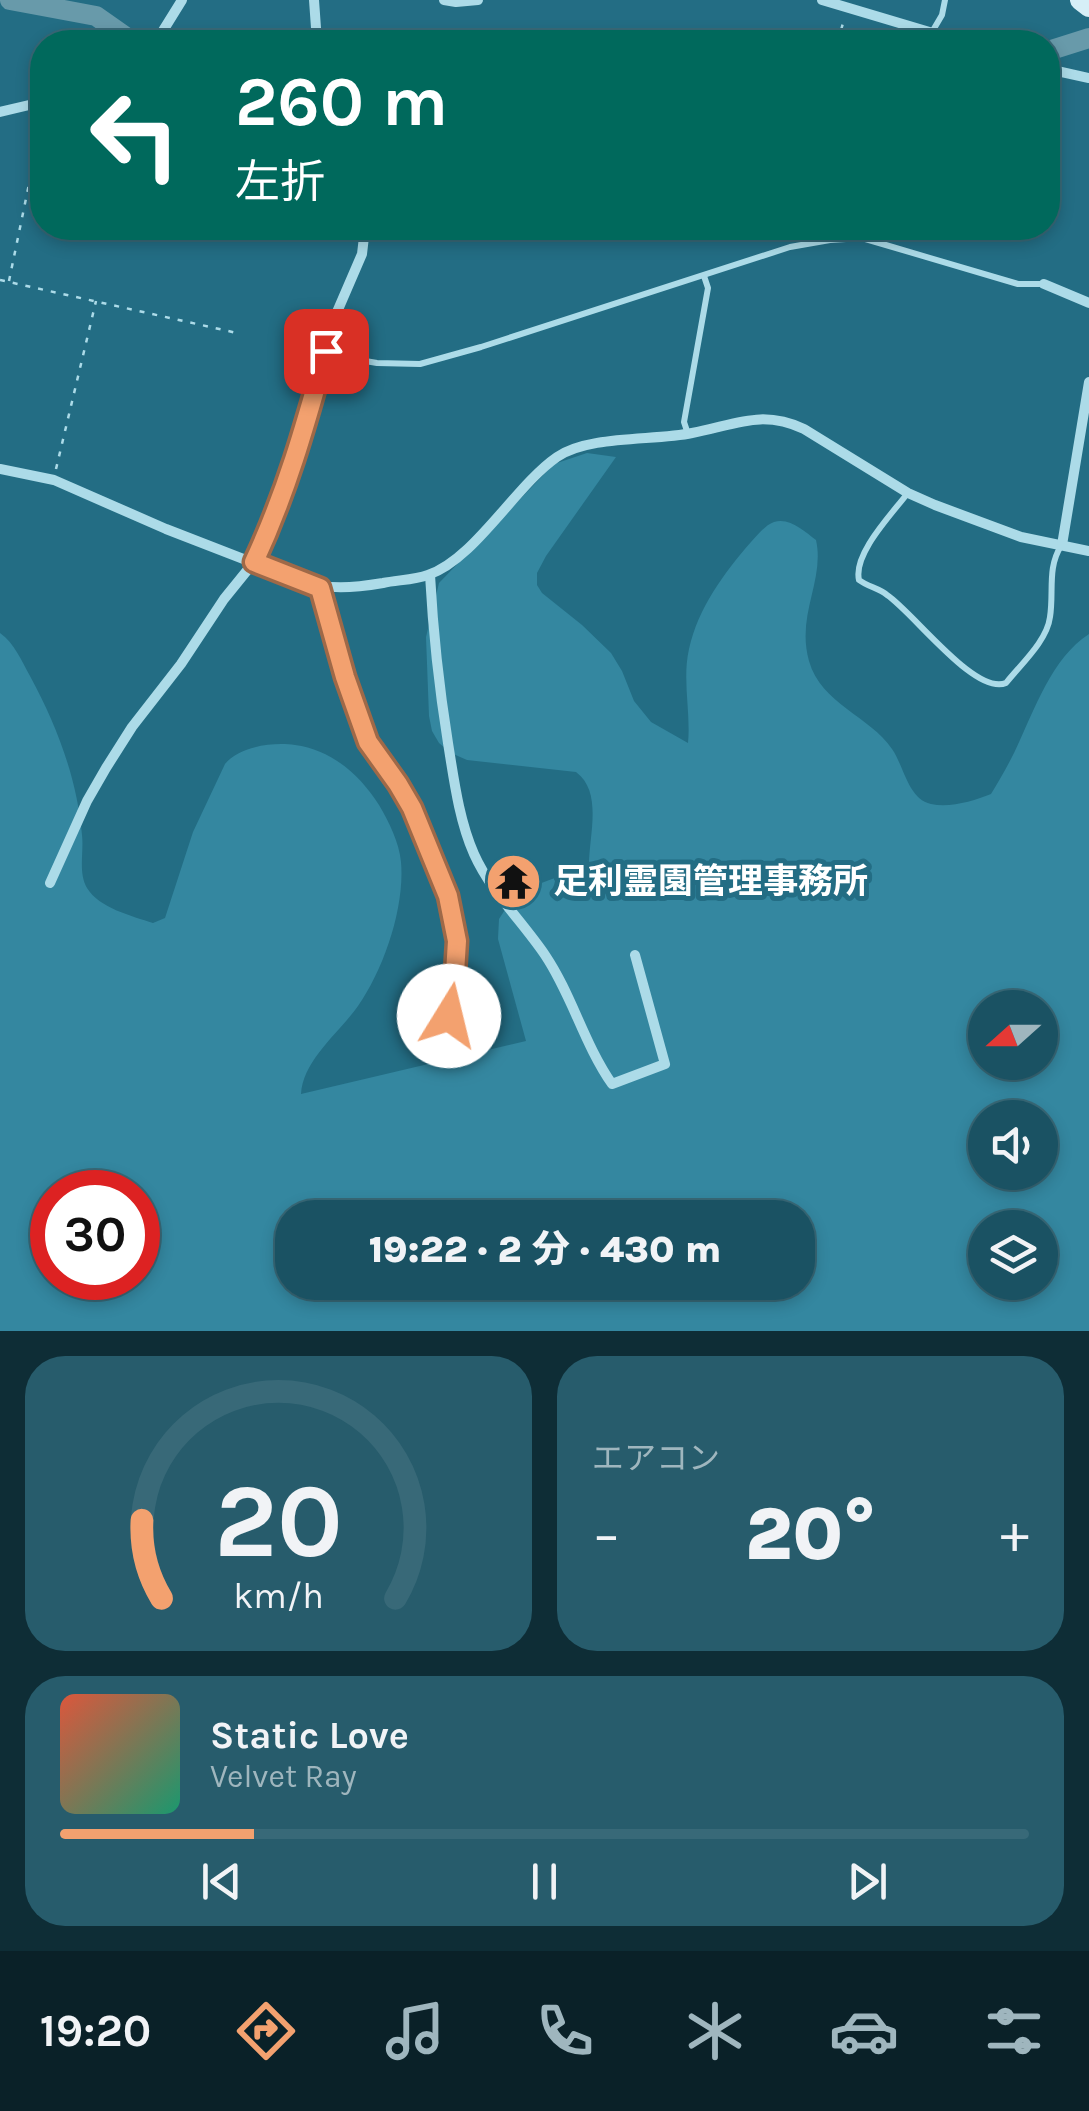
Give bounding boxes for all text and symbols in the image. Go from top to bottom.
text: 260 m [235,61,448,143]
icon: left [70,70,200,200]
text: 左折 [235,156,325,208]
pin [284,309,369,394]
icon: arrive [299,324,354,379]
temple icon: 足利霊園管理事務所 [484,851,544,911]
place label: 足利霊園管理事務所 [553,861,868,902]
position arrow [397,964,501,1068]
north arrow [968,990,1058,1080]
map controls [968,990,1058,1300]
button: sound [968,1100,1058,1190]
speed limit sign: 30 [30,1170,160,1300]
button: layers [968,1210,1058,1300]
text: 19:22 · 2 分 · 430 m [369,1227,721,1272]
text: エアコン [592,1440,720,1477]
text: 20 [214,1461,343,1582]
text: 20° [745,1490,876,1578]
text: − [592,1502,621,1566]
text: + [1000,1502,1029,1566]
text: km/h [233,1575,324,1617]
text: Static Love [210,1713,409,1758]
text: Velvet Ray [210,1758,357,1795]
icon: previous [194,1854,249,1909]
icon: pause [517,1854,572,1909]
icon: next [840,1854,895,1909]
icon: directions [231,1996,301,2066]
icon: music [380,1996,450,2066]
icon: phone [530,1996,600,2066]
icon: climate [680,1996,750,2066]
icon: car [829,1996,899,2066]
icon: filters [979,1996,1049,2066]
text: 19:20 [40,2005,151,2057]

